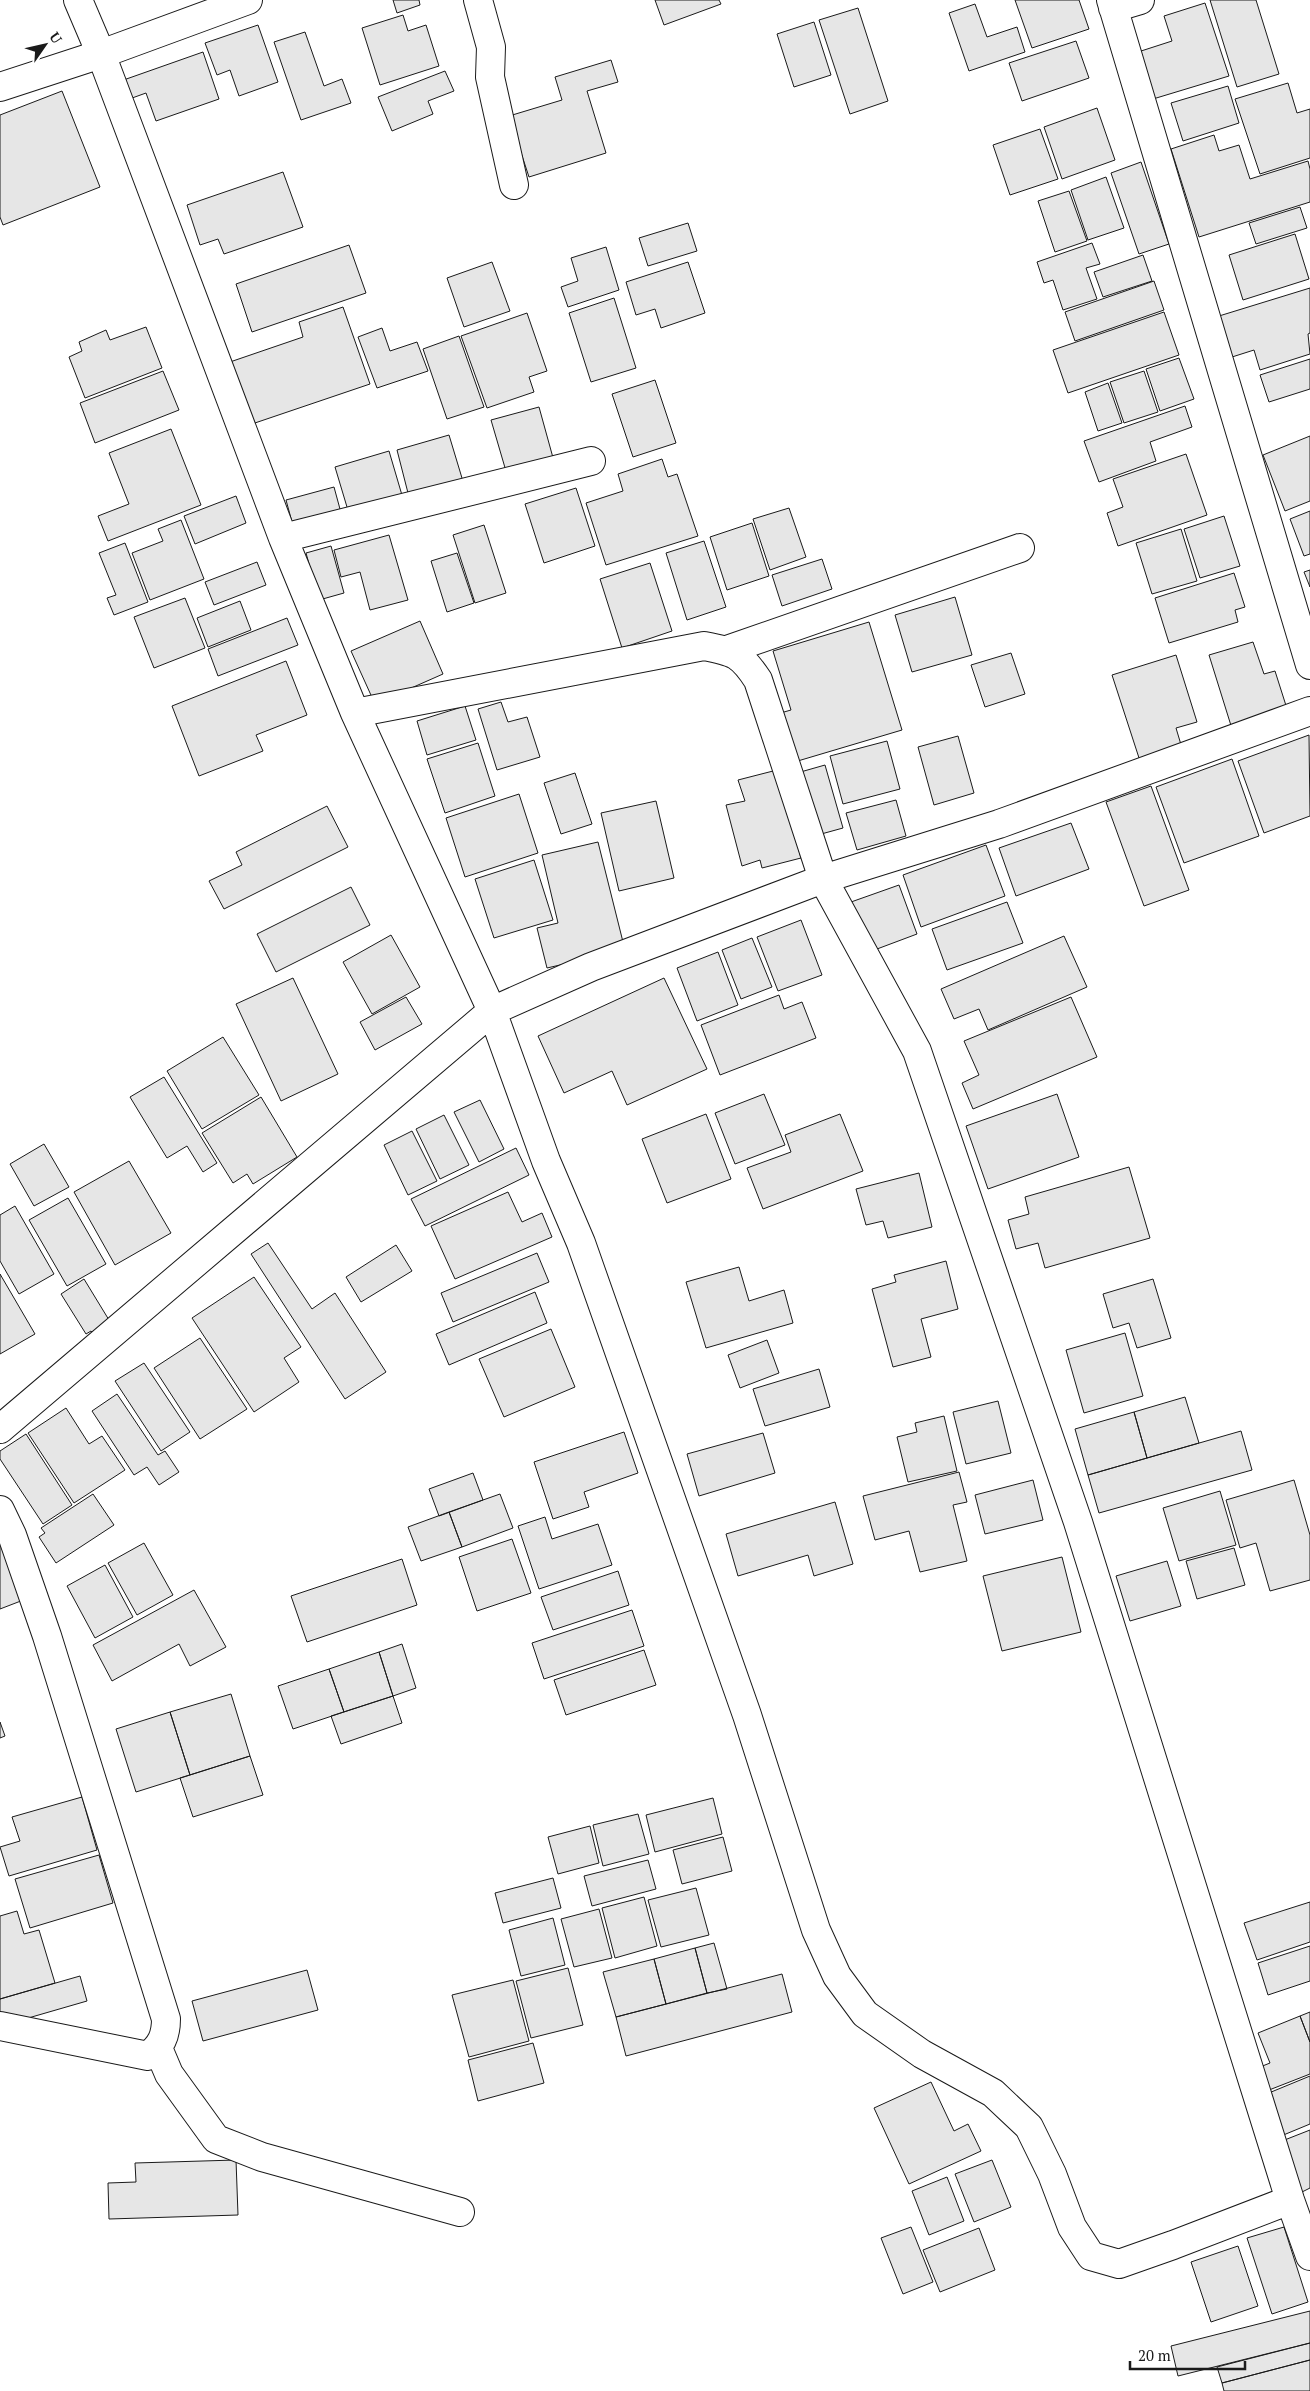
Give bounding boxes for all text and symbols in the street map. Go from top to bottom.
north arrow [20,20,70,70]
text: U [46,28,67,47]
scale bar [1130,2338,1245,2370]
text: 20 m [1138,2345,1171,2365]

